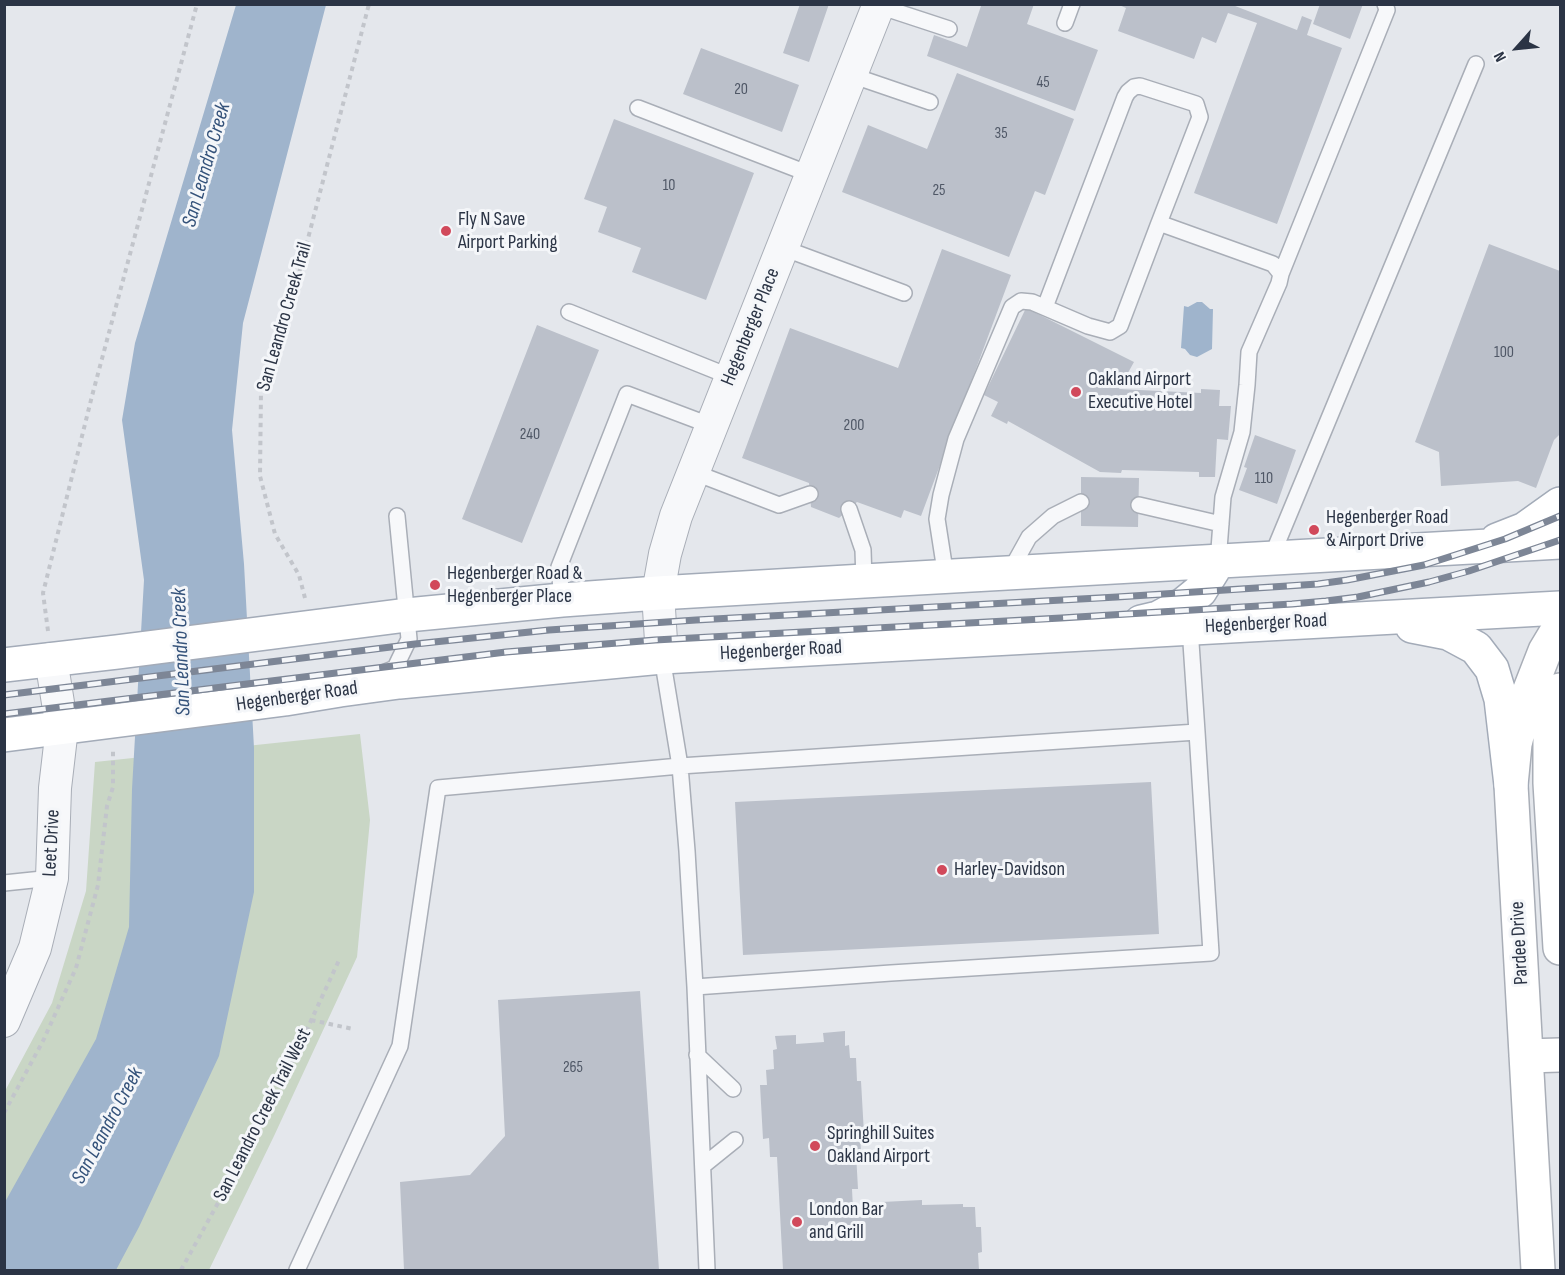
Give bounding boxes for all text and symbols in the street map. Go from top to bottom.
north arrow [1487,18,1547,78]
text: N [1490,48,1511,65]
house number: 45 [1036,73,1050,93]
house number: 20 [734,80,748,100]
water label: San Leandro Creek [177,100,237,230]
house number: 35 [994,124,1008,144]
house number: 10 [663,176,675,196]
house number: 25 [932,181,946,201]
place label: Fly N Save Airport Parking [458,208,557,255]
marker: Fly N Save Airport Parking [439,224,453,238]
street label: San Leandro Creek Trail [252,240,318,394]
street label: Hegenberger Place [716,265,786,389]
house number: 100 [1494,343,1514,363]
place label: Oakland Airport Executive Hotel [1088,368,1193,415]
marker: Oakland Airport Executive Hotel [1069,385,1083,399]
house number: 200 [844,416,864,436]
house number: 240 [520,425,540,445]
house number: 110 [1255,469,1273,489]
place label: Hegenberger Road & Airport Drive [1326,506,1448,553]
marker: Hegenberger Road & Airport Drive [1307,523,1321,537]
place label: Hegenberger Road & Hegenberger Place [447,562,583,609]
marker: Hegenberger Road & Hegenberger Place [428,578,442,592]
water label: San Leandro Creek [167,588,197,716]
street label: Hegenberger Road [1204,609,1328,639]
street label: Hegenberger Road [719,636,843,666]
street label: Hegenberger Road [235,677,359,717]
street label: Leet Drive [38,809,66,877]
place label: Harley-Davidson [954,858,1065,882]
marker: Harley-Davidson [935,863,949,877]
street label: Pardee Drive [1506,901,1534,985]
street label: San Leandro Creek Trail West [209,1024,317,1206]
house number: 265 [563,1058,583,1078]
water label: San Leandro Creek [67,1064,149,1188]
place label: Springhill Suites Oakland Airport [827,1122,935,1169]
marker: Springhill Suites Oakland Airport [808,1139,822,1153]
place label: London Bar and Grill [809,1198,884,1245]
marker: London Bar and Grill [790,1215,804,1229]

